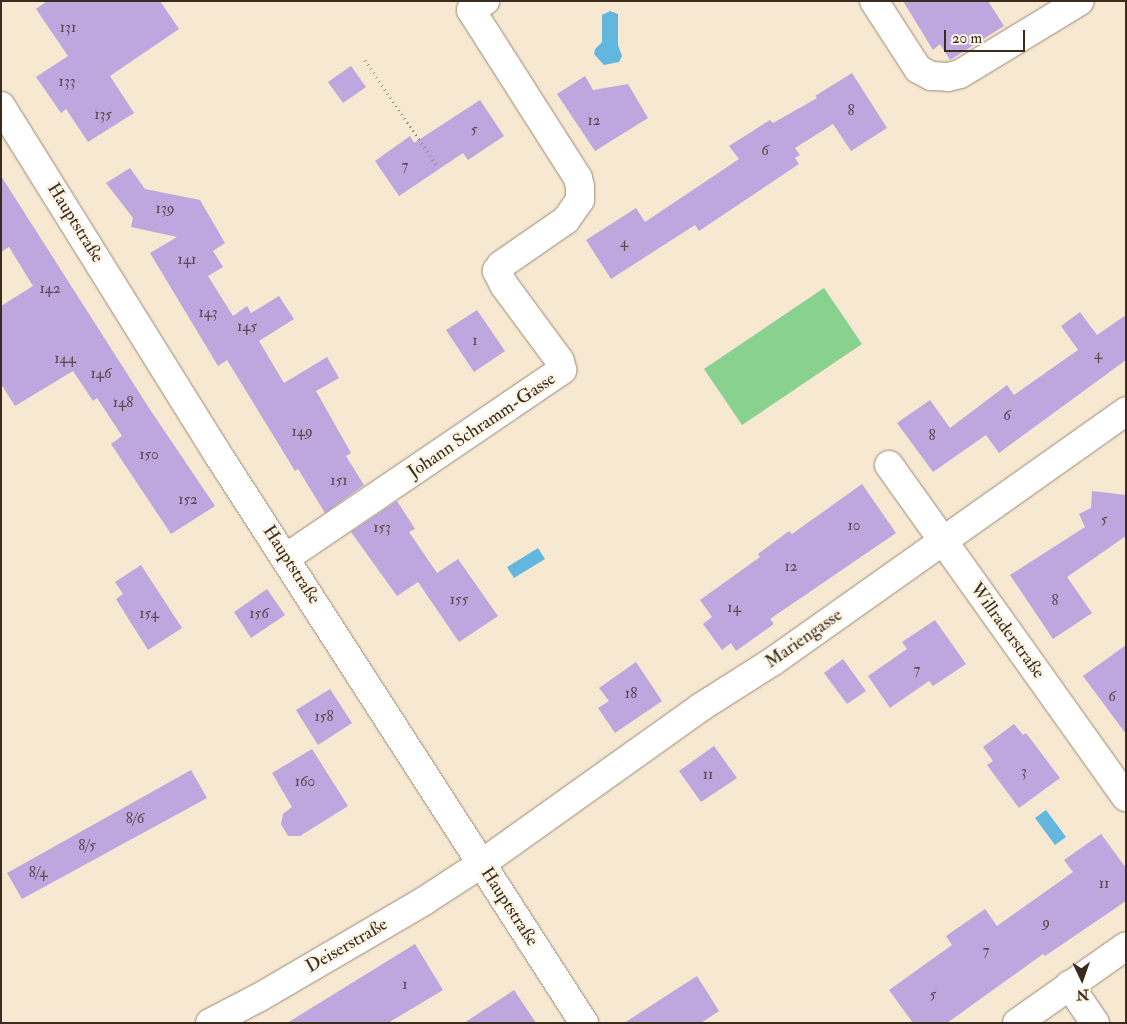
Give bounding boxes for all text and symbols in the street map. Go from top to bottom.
house number: 131 [60,19,76,37]
scale bar [947,20,1028,52]
text: 20 m [952,29,982,48]
house number: 133 [59,73,75,91]
house number: 8 [847,102,855,120]
house number: 135 [94,106,112,124]
house number: 12 [588,112,600,130]
house number: 5 [471,121,477,139]
house number: 6 [761,142,769,160]
house number: 7 [402,157,408,175]
street label: Hauptstraße [42,179,108,267]
house number: 139 [156,200,174,218]
house number: 4 [620,234,628,252]
house number: 141 [178,251,196,269]
house number: 142 [39,280,61,298]
house number: 143 [198,304,218,322]
house number: 145 [237,318,257,336]
house number: 1 [472,332,478,350]
house number: 4 [1094,346,1102,364]
house number: 144 [54,350,76,368]
house number: 146 [91,365,111,383]
street label: Johann Schramm-Gasse [404,369,560,483]
house number: 148 [113,394,133,412]
house number: 6 [1003,407,1011,425]
house number: 149 [291,423,313,441]
house number: 8 [928,427,936,445]
house number: 150 [139,446,159,464]
house number: 151 [330,472,348,490]
house number: 152 [178,491,198,509]
house number: 5 [1101,511,1107,529]
house number: 10 [848,517,860,535]
house number: 153 [373,519,391,537]
street label: Hauptstraße [258,521,324,609]
house number: 12 [785,558,797,576]
street label: Willraderstraße [965,579,1049,683]
house number: 155 [450,591,468,609]
house number: 8 [1051,592,1059,610]
house number: 14 [727,599,741,617]
house number: 154 [139,605,159,623]
house number: 156 [249,605,269,623]
street label: Mariengasse [761,605,847,673]
house number: 7 [914,661,920,679]
house number: 18 [625,685,637,703]
house number: 6 [1108,688,1116,706]
house number: 158 [315,708,333,726]
house number: 3 [1021,763,1027,781]
house number: 11 [703,766,713,784]
house number: 160 [295,773,315,791]
house number: 8/6 [126,810,144,828]
house number: 8/5 [78,837,96,855]
street label: Hauptstraße [476,863,542,951]
house number: 8/4 [29,864,47,882]
house number: 11 [1099,875,1109,893]
street label: Deiserstraße [302,914,392,978]
house number: 9 [1042,914,1050,932]
house number: 7 [983,942,989,960]
north arrow [1057,954,1107,1004]
house number: 1 [402,976,408,994]
house number: 5 [930,986,936,1004]
text: N [1076,986,1090,1003]

